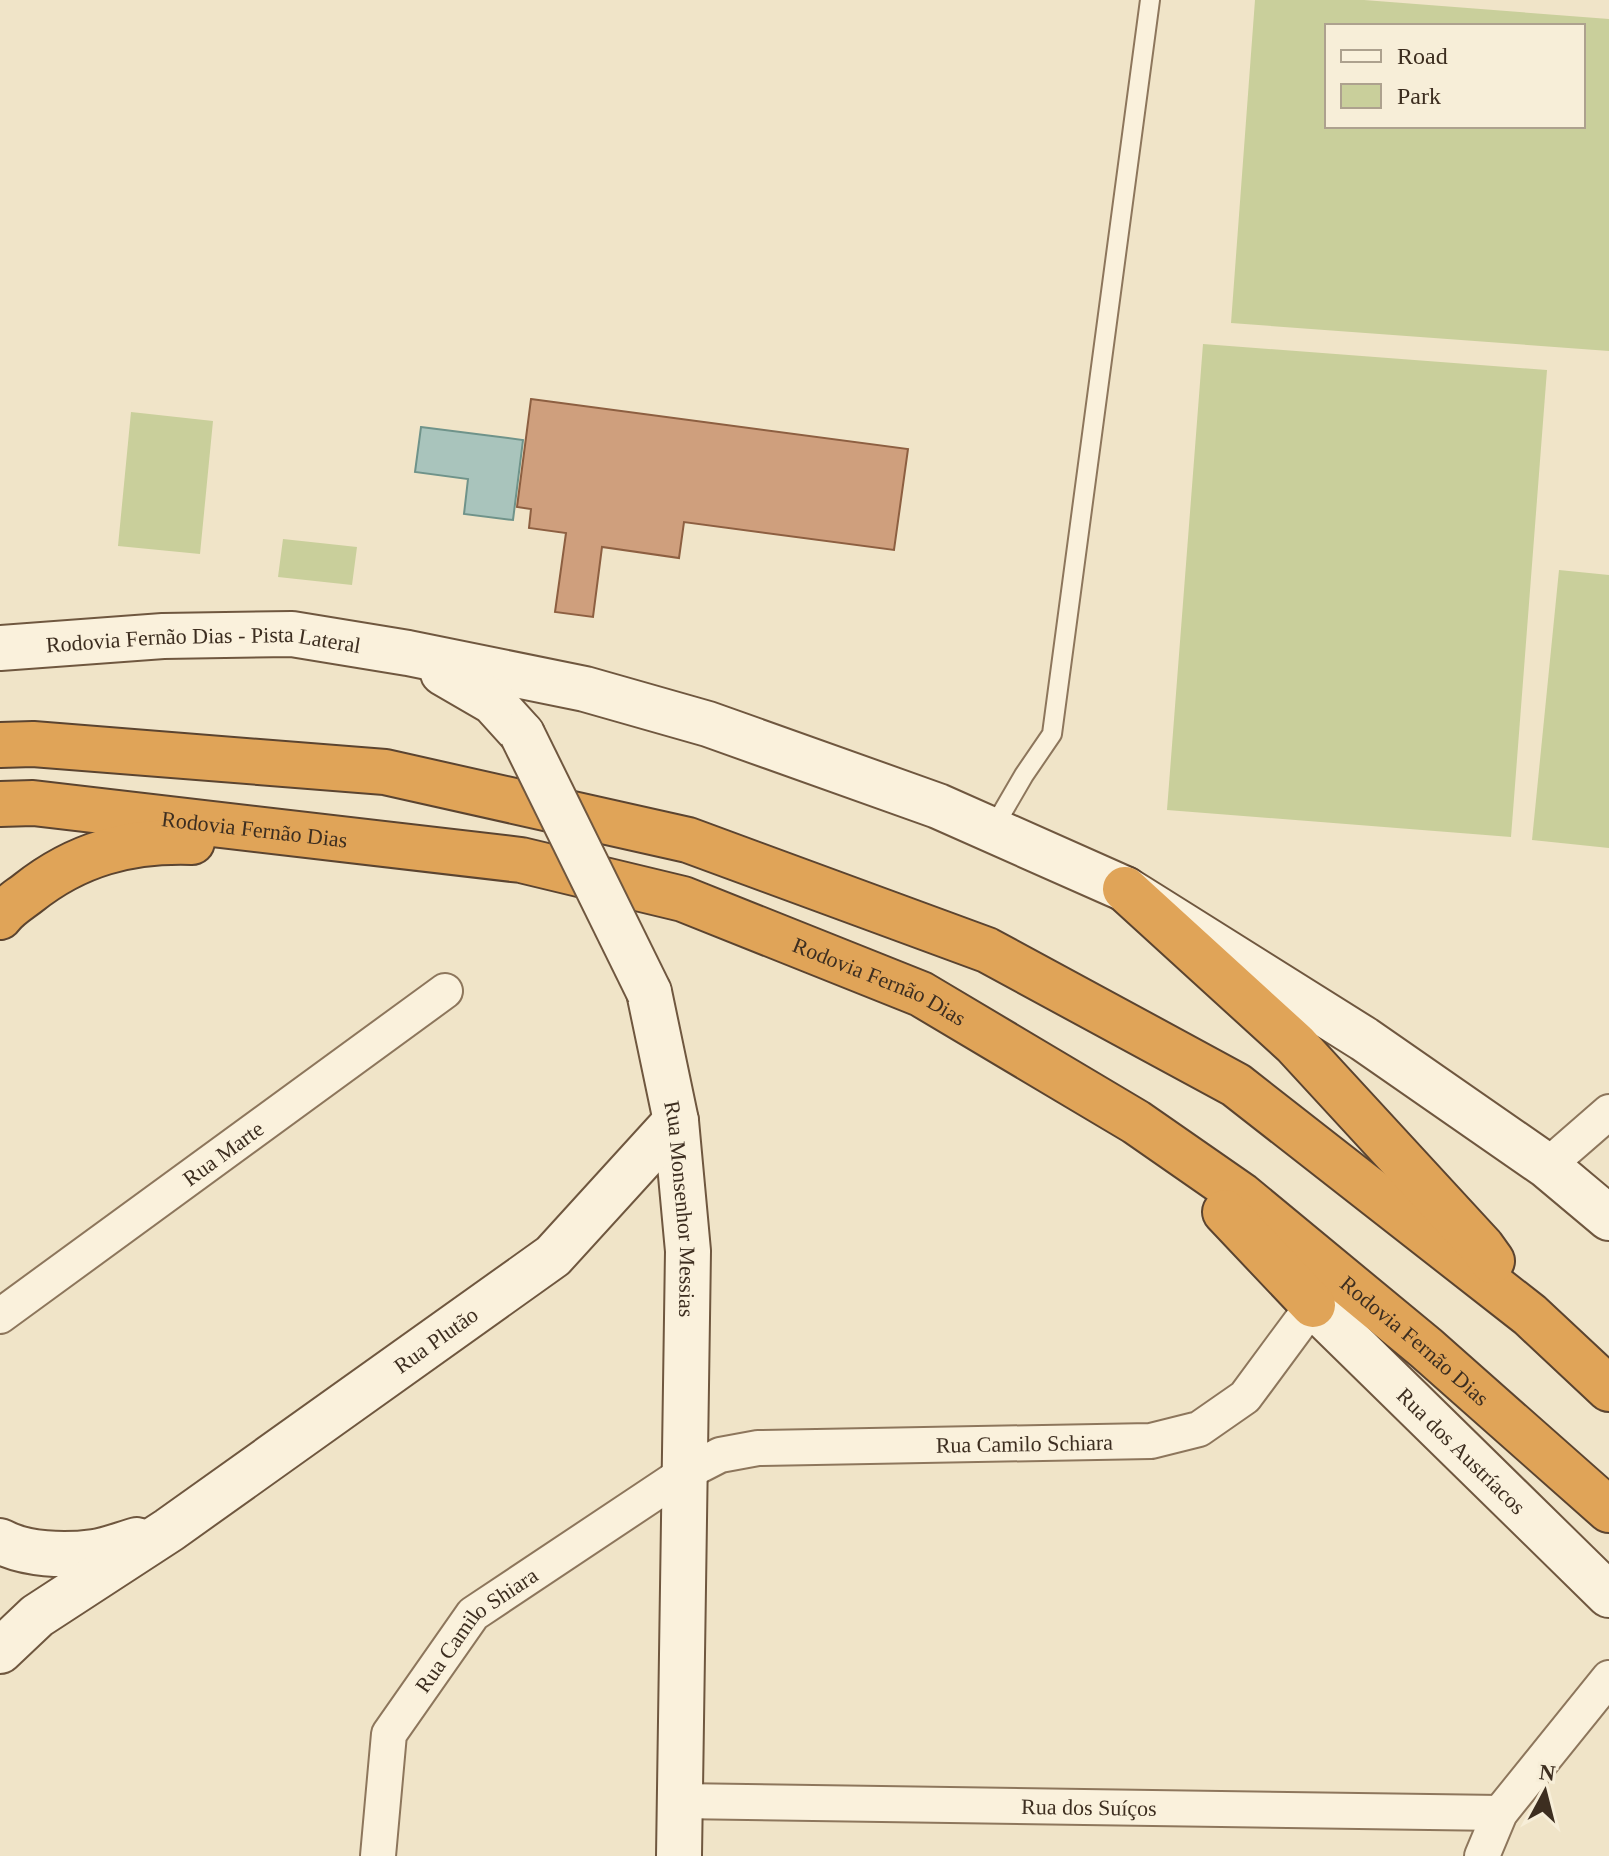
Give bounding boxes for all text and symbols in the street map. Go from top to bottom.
legend [1325,24,1585,128]
text: Road [1397,43,1448,69]
text: Park [1397,83,1441,109]
street label: Rodovia Fernão Dias - Pista Lateral [45,621,363,658]
street label: Rodovia Fernão Dias [160,806,349,852]
street label: Rodovia Fernão Dias [789,932,971,1030]
street label: Rua Monsenhor Messias [660,1098,701,1318]
street label: Rua Marte [178,1116,268,1191]
street label: Rodovia Fernão Dias [1336,1270,1494,1410]
street label: Rua Plutão [389,1301,482,1378]
street label: Rua dos Austríacos [1392,1382,1531,1519]
street label: Rua Camilo Schiara [936,1429,1113,1457]
street label: Rua Camilo Shiara [410,1562,542,1697]
north arrow [1505,1752,1585,1832]
text: N [1538,1759,1557,1786]
street label: Rua dos Suíços [1021,1794,1157,1820]

